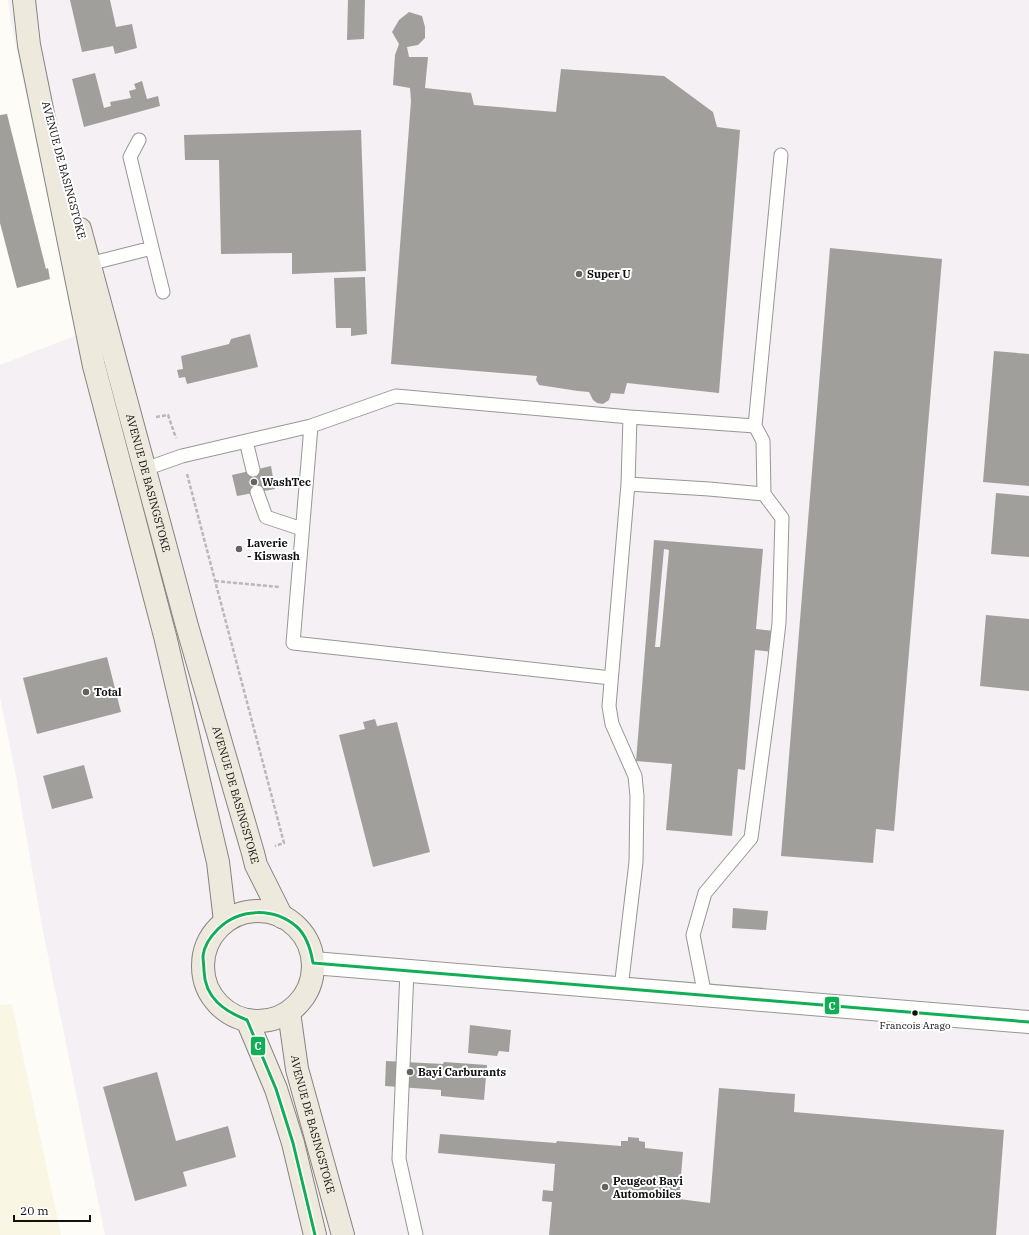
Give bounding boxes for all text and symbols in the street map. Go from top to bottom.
street label: AVENUE DE BASINGSTOKE [39,99,89,241]
place label: Super U [587,267,631,281]
marker: Super U [574,269,584,279]
street label: AVENUE DE BASINGSTOKE [123,412,174,554]
place label: WashTec [262,475,311,489]
marker: WashTec [249,477,259,487]
place label: Laverie - Kiswash [247,536,300,563]
marker: Laverie - Kiswash [234,544,244,554]
place label: Total [94,685,122,699]
marker: Total [81,687,91,697]
street label: AVENUE DE BASINGSTOKE [209,724,262,865]
line badge: C [824,996,840,1015]
text: C [828,999,836,1013]
marker: Francois Arago [910,1008,920,1018]
place label: Francois Arago [879,1019,951,1032]
line badge: C [250,1036,266,1056]
text: C [254,1039,262,1053]
street label: AVENUE DE BASINGSTOKE [288,1054,338,1195]
place label: Bayi Carburants [418,1065,506,1079]
marker: Bayi Carburants [405,1067,415,1077]
place label: Peugeot Bayi Automobiles [613,1174,683,1201]
marker: Peugeot Bayi Automobiles [600,1182,610,1192]
scale bar [14,1197,90,1223]
text: 20 m [20,1203,49,1218]

